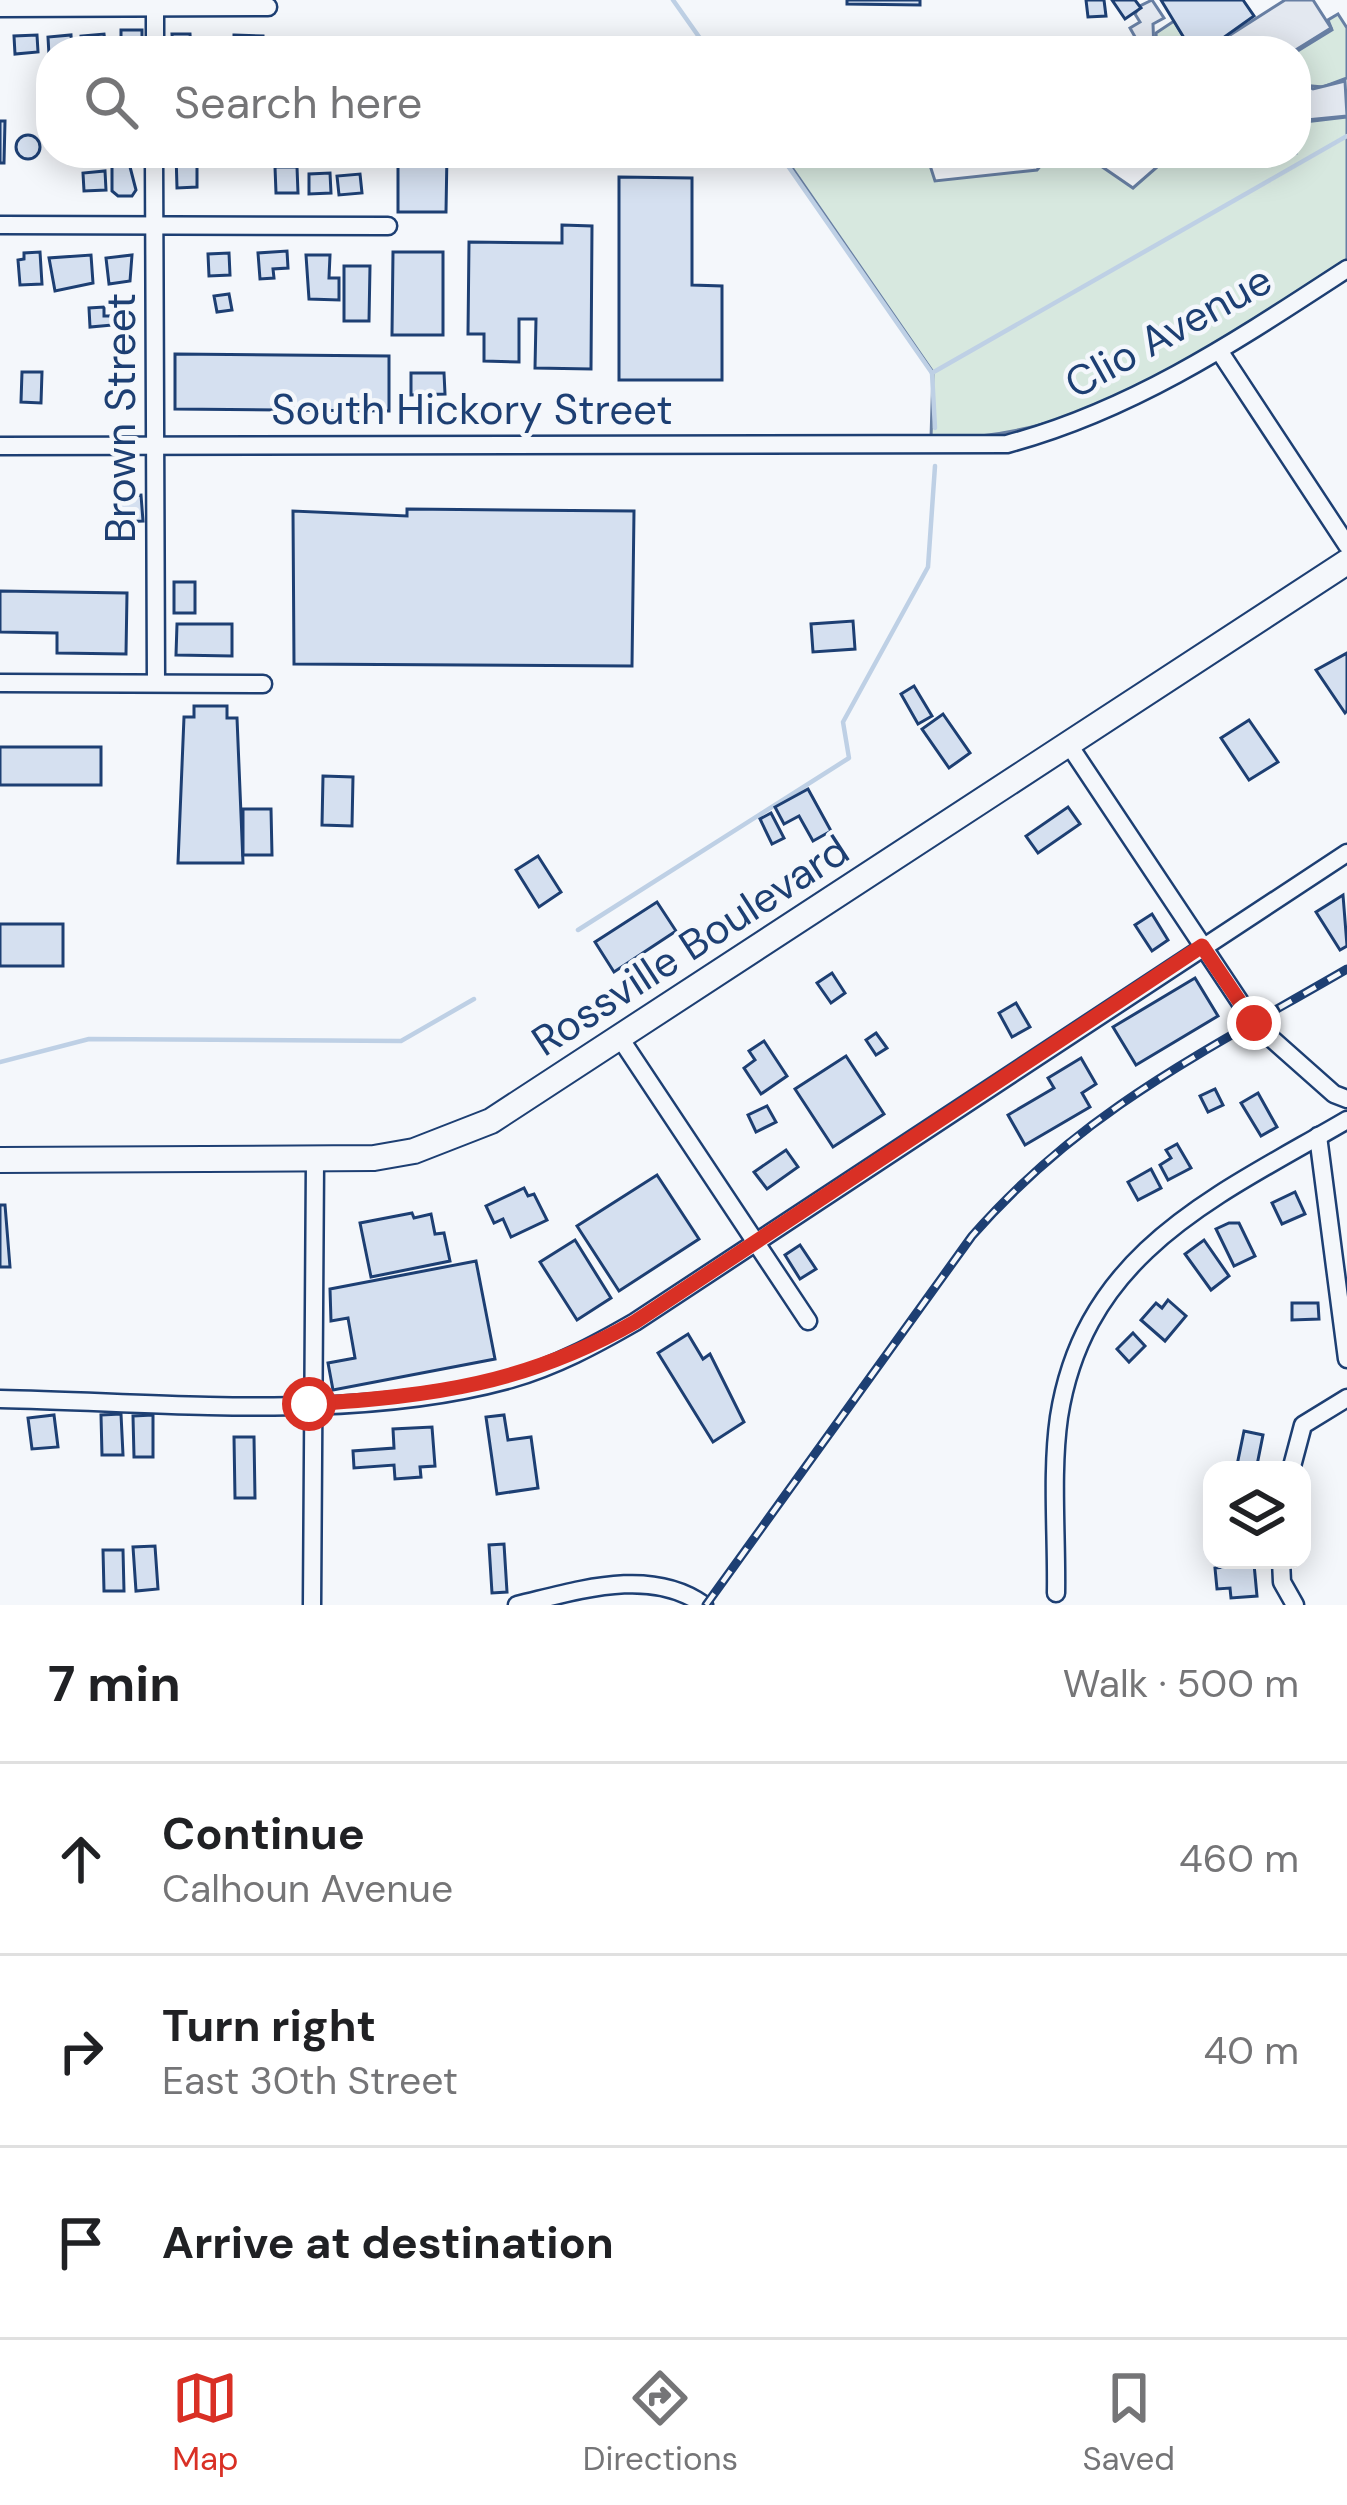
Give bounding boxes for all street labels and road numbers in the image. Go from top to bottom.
street label: Clio Avenue [1055,252,1281,411]
street label: Brown Street [93,293,148,543]
street label: South Hickory Street [271,382,673,437]
street label: Rossville Boulevard [521,822,859,1069]

